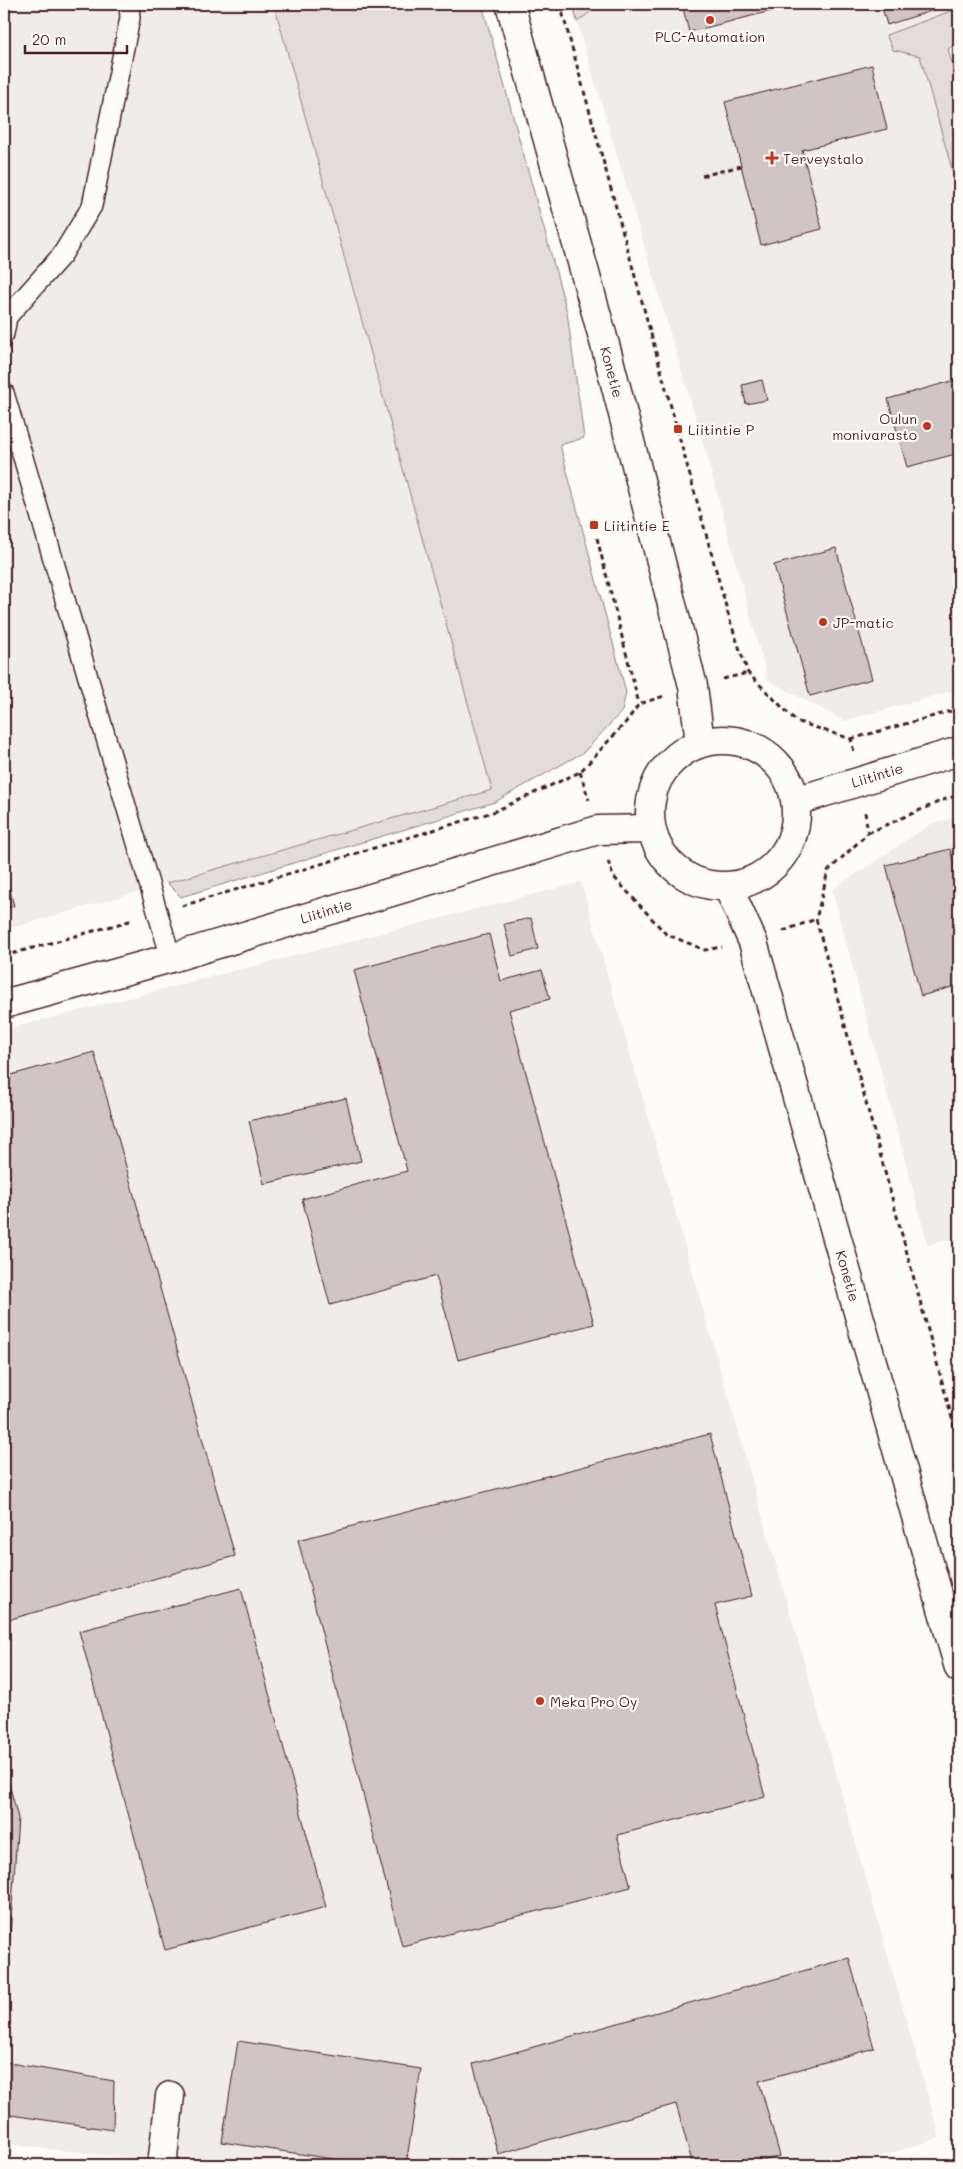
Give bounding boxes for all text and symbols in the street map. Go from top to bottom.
marker: PLC-Automation [704,14,716,26]
scale bar [25,22,128,54]
place label: PLC-Automation [655,27,765,46]
text: 20 m [32,29,66,49]
place label: Terveystalo [783,149,863,168]
marker: Terveystalo [765,151,779,165]
street label: Konetie [596,344,628,400]
place label: Oulun monivarasto [832,409,917,444]
place label: Liitintie P [688,420,755,439]
marker: Oulun monivarasto [921,420,933,432]
marker: Liitintie P [672,423,684,435]
place label: Liitintie E [604,516,670,535]
marker: Liitintie E [588,519,600,531]
place label: JP-matic [833,613,894,632]
marker: JP-matic [817,616,829,628]
street label: Liitintie [849,758,905,792]
street label: Liitintie [298,894,354,928]
street label: Konetie [832,1248,864,1304]
place label: Meka Pro Oy [550,1692,637,1711]
marker: Meka Pro Oy [534,1695,546,1707]

